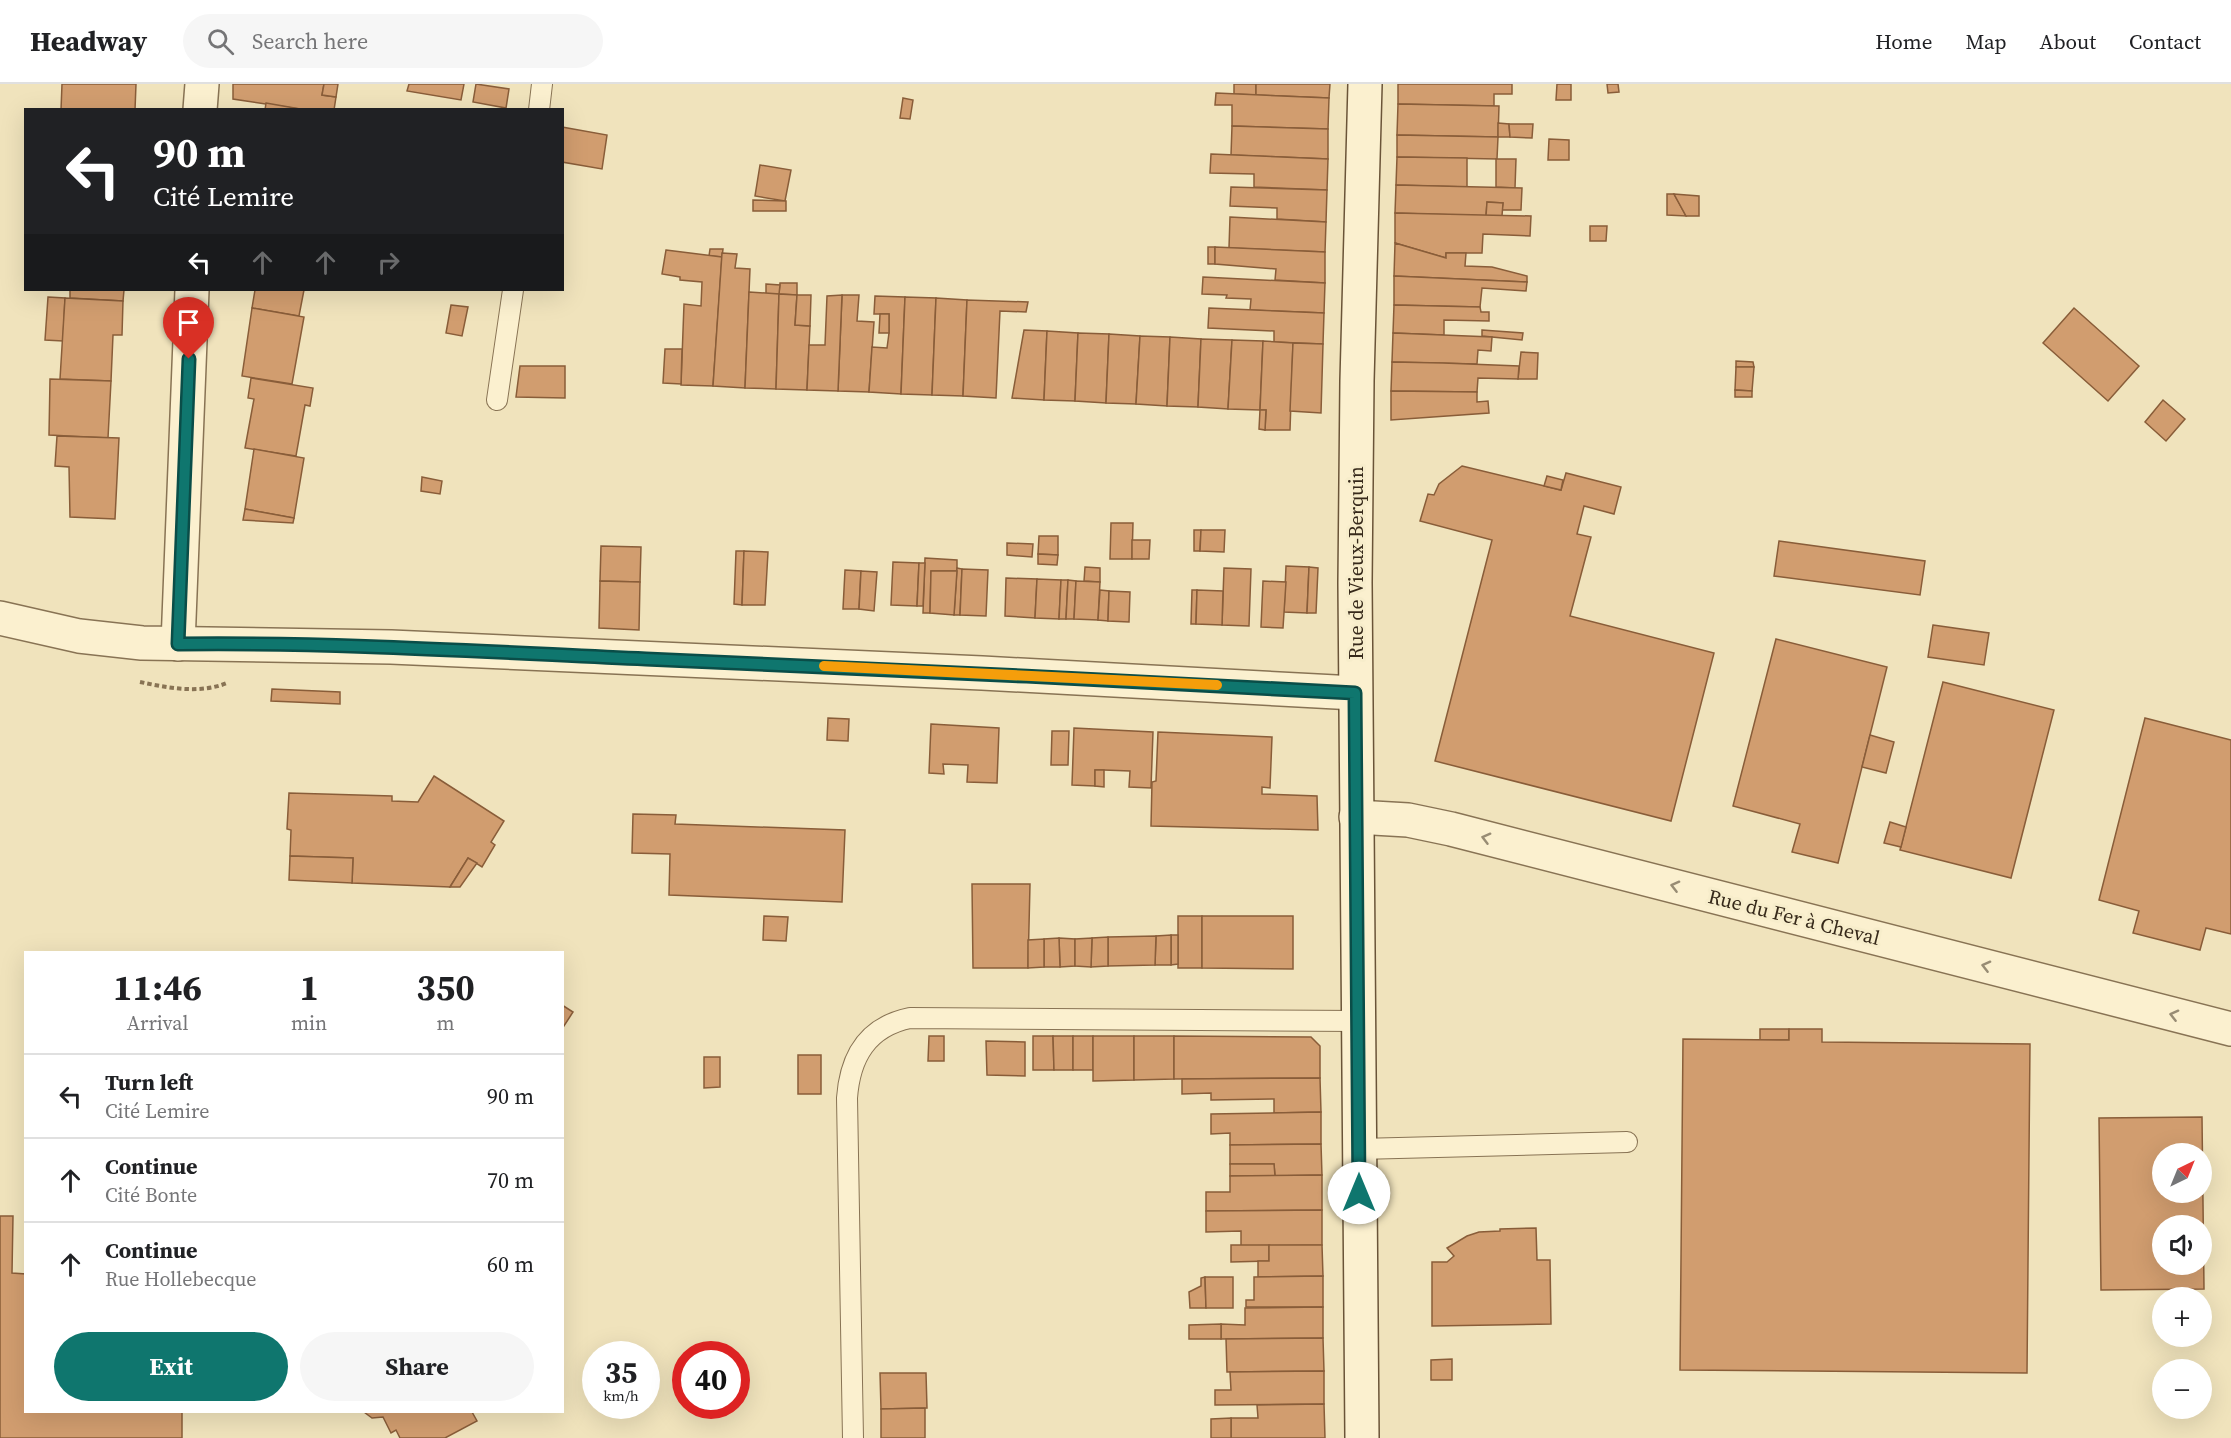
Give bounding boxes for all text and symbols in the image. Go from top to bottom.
search box [183,14,603,68]
text: Headway [30,22,147,60]
icon: search [204,25,237,58]
text: Search here [252,26,368,56]
text: Home [1875,27,1933,56]
text: Map [1966,27,2007,56]
text: About [2040,27,2096,56]
text: Contact [2129,27,2201,56]
text: 90 m [153,123,246,181]
icon: left [54,132,132,210]
text: Cité Lemire [153,178,294,215]
icon: left [183,246,216,279]
icon: ahead [246,246,279,279]
icon: ahead [309,246,342,279]
icon: right [372,246,405,279]
pin [163,297,214,359]
icon: arrive [172,306,205,339]
street label: Rue de Vieux-Berquin [1342,466,1370,660]
one-way arrow [1481,832,1491,845]
one-way arrow [1670,881,1680,894]
street label: Rue du Fer à Cheval [1705,882,1883,952]
one-way arrow [1981,961,1991,974]
text: 11:46 [113,963,202,1012]
text: 1 [299,963,319,1012]
text: 350 [416,963,475,1012]
text: Arrival [127,1009,188,1037]
text: min [291,1009,327,1037]
text: m [437,1009,455,1037]
one-way arrow [2170,1009,2180,1022]
text: Turn left [105,1067,193,1097]
icon: left [54,1080,87,1113]
text: 90 m [487,1081,534,1111]
text: Cité Lemire [105,1097,210,1125]
north arrow [2152,1143,2212,1203]
map controls [2152,1143,2212,1419]
text: Continue [105,1151,198,1181]
position arrow [1327,1161,1391,1225]
icon: ahead [54,1164,87,1197]
text: 70 m [487,1165,534,1195]
text: Cité Bonte [105,1181,197,1209]
button: sound [2152,1215,2212,1275]
text: Continue [105,1235,198,1265]
icon: ahead [54,1248,87,1281]
text: 60 m [487,1249,534,1279]
text: Rue Hollebecque [105,1265,256,1293]
button: + [2152,1287,2212,1347]
button: Exit [54,1332,288,1401]
button: Share [300,1332,534,1401]
speed limit sign: 40 [672,1341,750,1419]
text: 35 [605,1352,637,1393]
button: − [2152,1359,2212,1419]
text: km/h [603,1385,639,1406]

